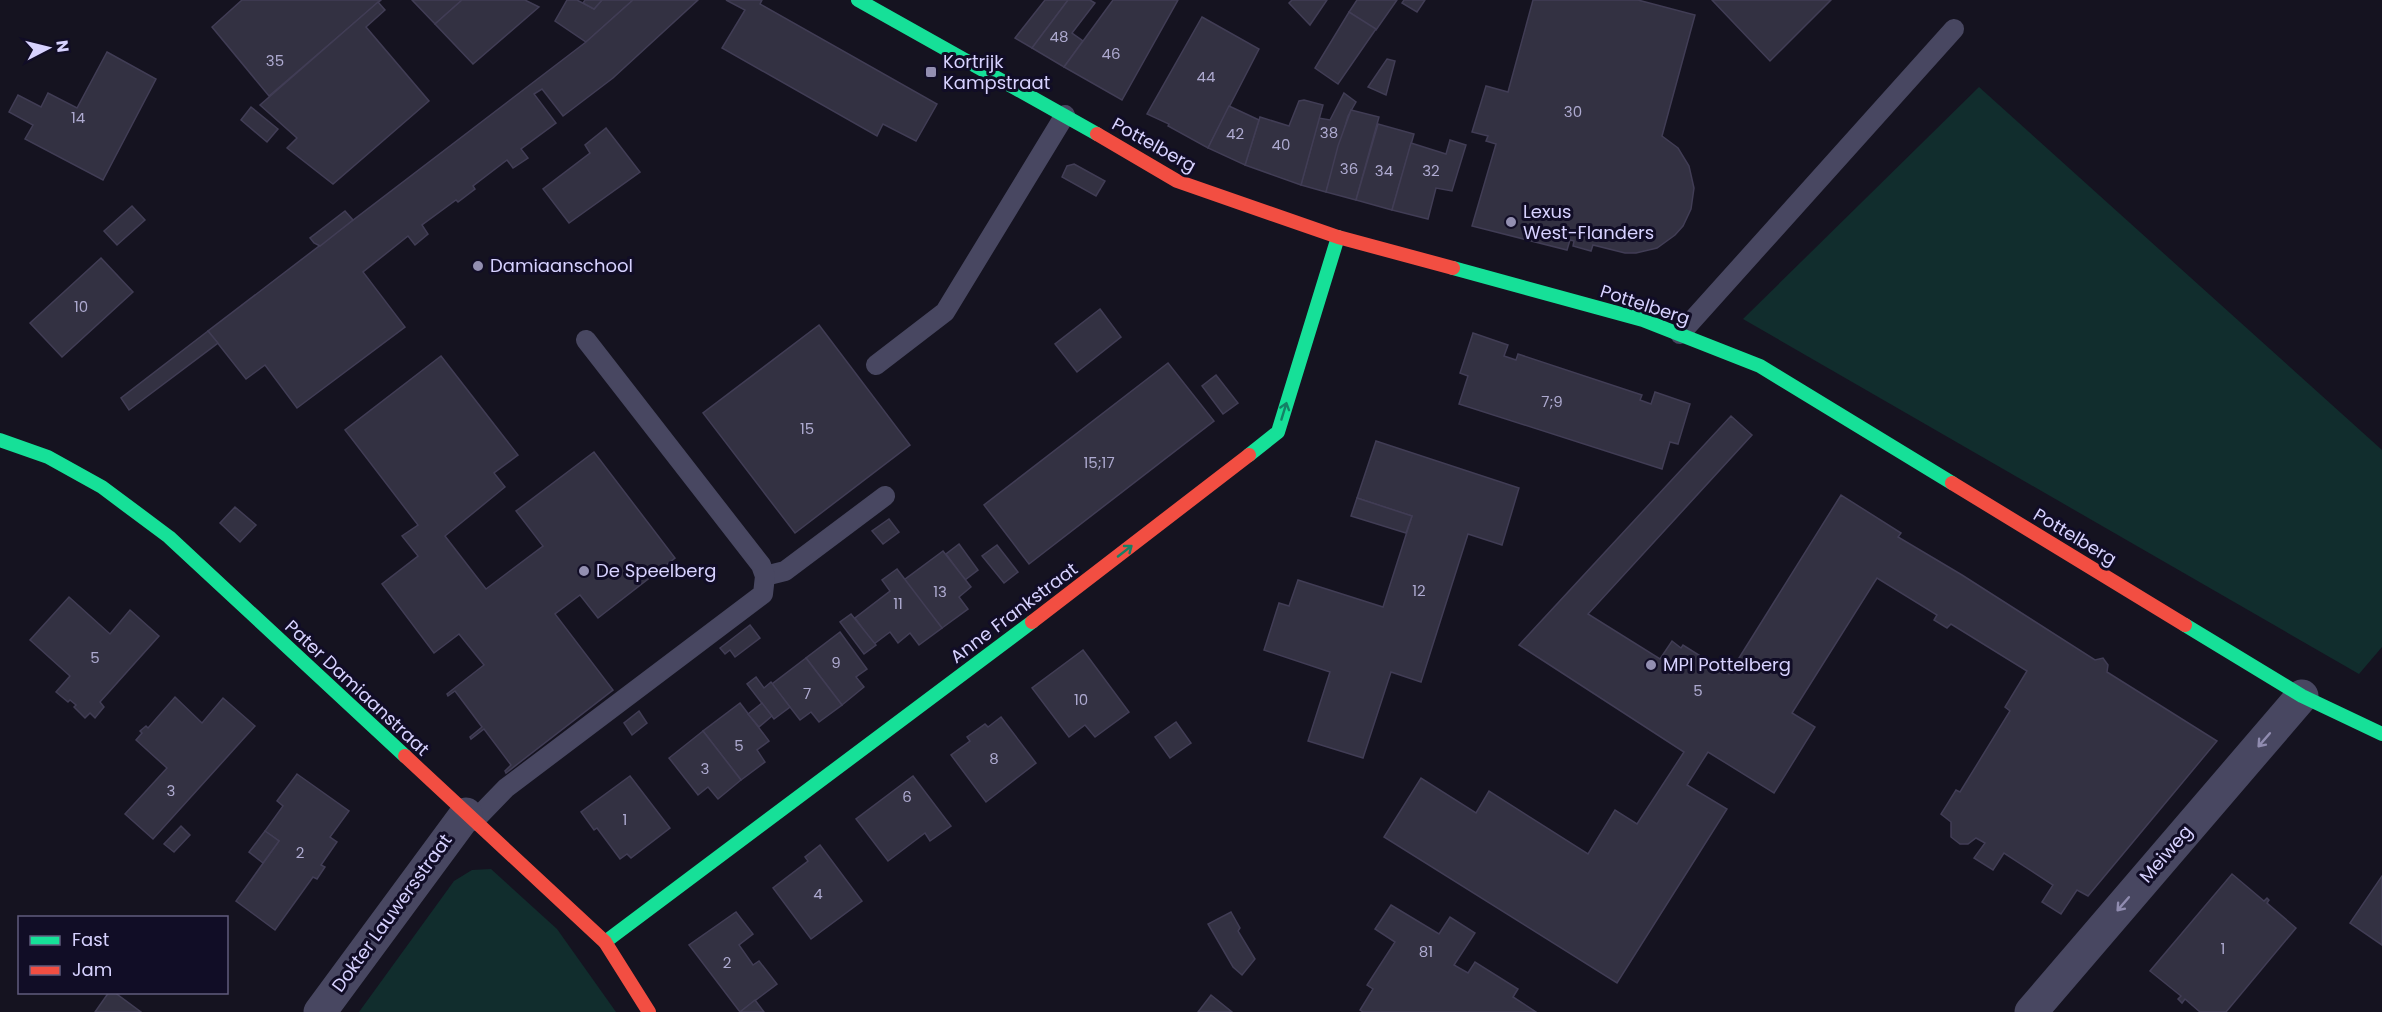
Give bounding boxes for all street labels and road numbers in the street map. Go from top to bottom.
street label: Pottelberg [1108,111,1201,178]
street label: Pottelberg [1597,278,1693,331]
street label: Pottelberg [2029,502,2121,571]
street label: Anne Frankstraat [945,556,1082,669]
street label: Pater Damiaanstraat [280,614,435,761]
street label: Meiweg [2133,819,2198,888]
street label: Dokter Lauwersstraat [326,829,457,997]

